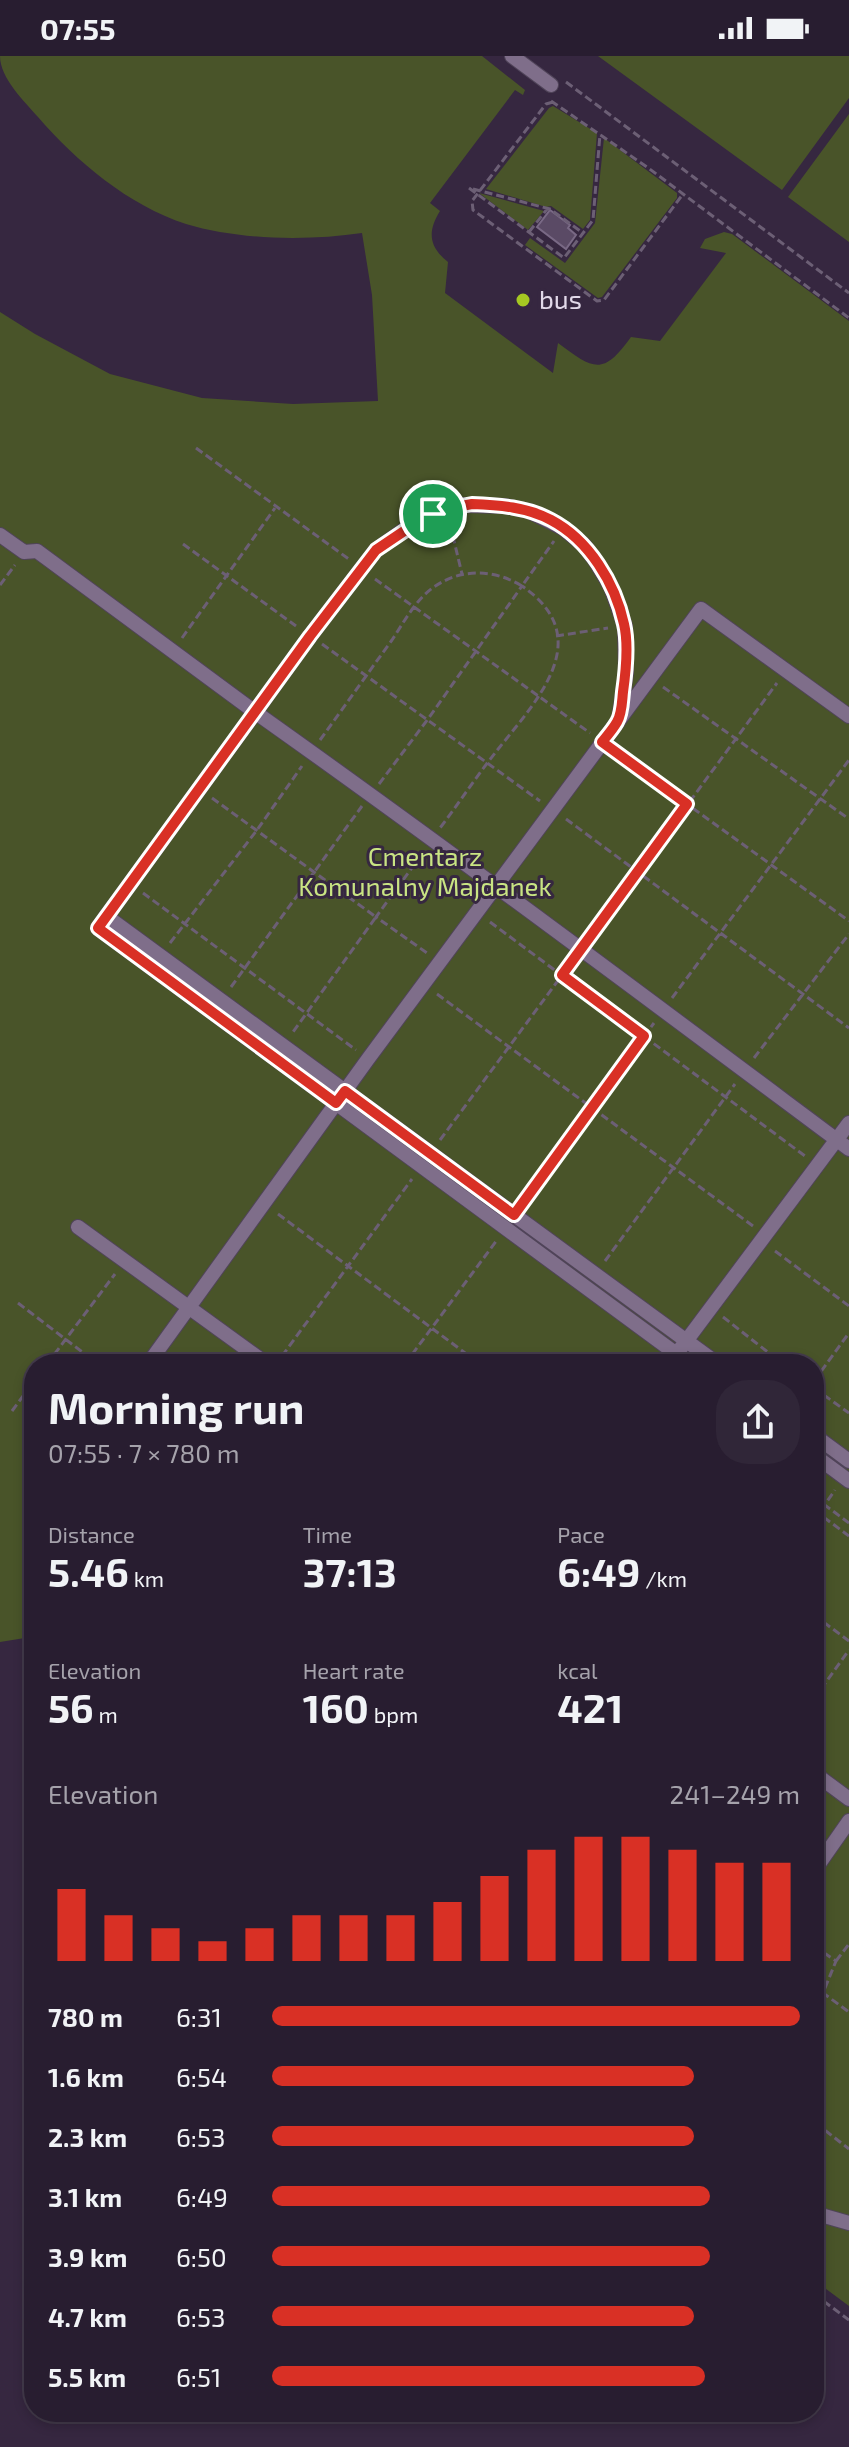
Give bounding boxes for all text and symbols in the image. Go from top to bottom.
text: 07:55 [40,10,116,46]
place label: bus [539,283,582,314]
marker: bus [514,291,532,309]
pin [399,480,467,548]
icon: arrive [411,492,455,536]
park label: Cmentarz Komunalny Majdanek [298,840,552,901]
text: Morning run [48,1380,304,1433]
button: share [716,1380,800,1464]
text: 07:55 · 7 × 780 m [48,1437,240,1468]
text: Distance [48,1521,135,1547]
text: Time [303,1521,352,1547]
text: Pace [557,1521,605,1547]
text: 5.46 [48,1547,129,1595]
text: 37:13 [303,1547,397,1595]
text: 6:49 [557,1547,640,1595]
text: km [129,1565,164,1591]
text: /km [640,1565,687,1591]
text: Elevation [48,1657,141,1683]
text: Heart rate [303,1657,404,1683]
text: kcal [557,1657,598,1683]
text: 56 [48,1683,94,1731]
text: 160 [303,1683,369,1731]
text: 421 [557,1683,623,1731]
text: m [94,1701,118,1727]
text: bpm [369,1701,418,1727]
text: Elevation [48,1778,158,1809]
text: 241–249 m [670,1778,800,1809]
text: 780 m [48,2001,123,2032]
text: 6:31 [176,2001,222,2032]
text: 1.6 km [48,2061,124,2092]
text: 6:54 [176,2061,227,2092]
text: 2.3 km [48,2121,127,2152]
text: 6:53 [176,2121,225,2152]
text: 3.1 km [48,2181,122,2212]
text: 6:49 [176,2181,228,2212]
text: 3.9 km [48,2241,127,2272]
text: 6:50 [176,2241,227,2272]
text: 4.7 km [48,2301,127,2332]
text: 6:53 [176,2301,225,2332]
text: 5.5 km [48,2361,126,2392]
text: 6:51 [176,2361,221,2392]

